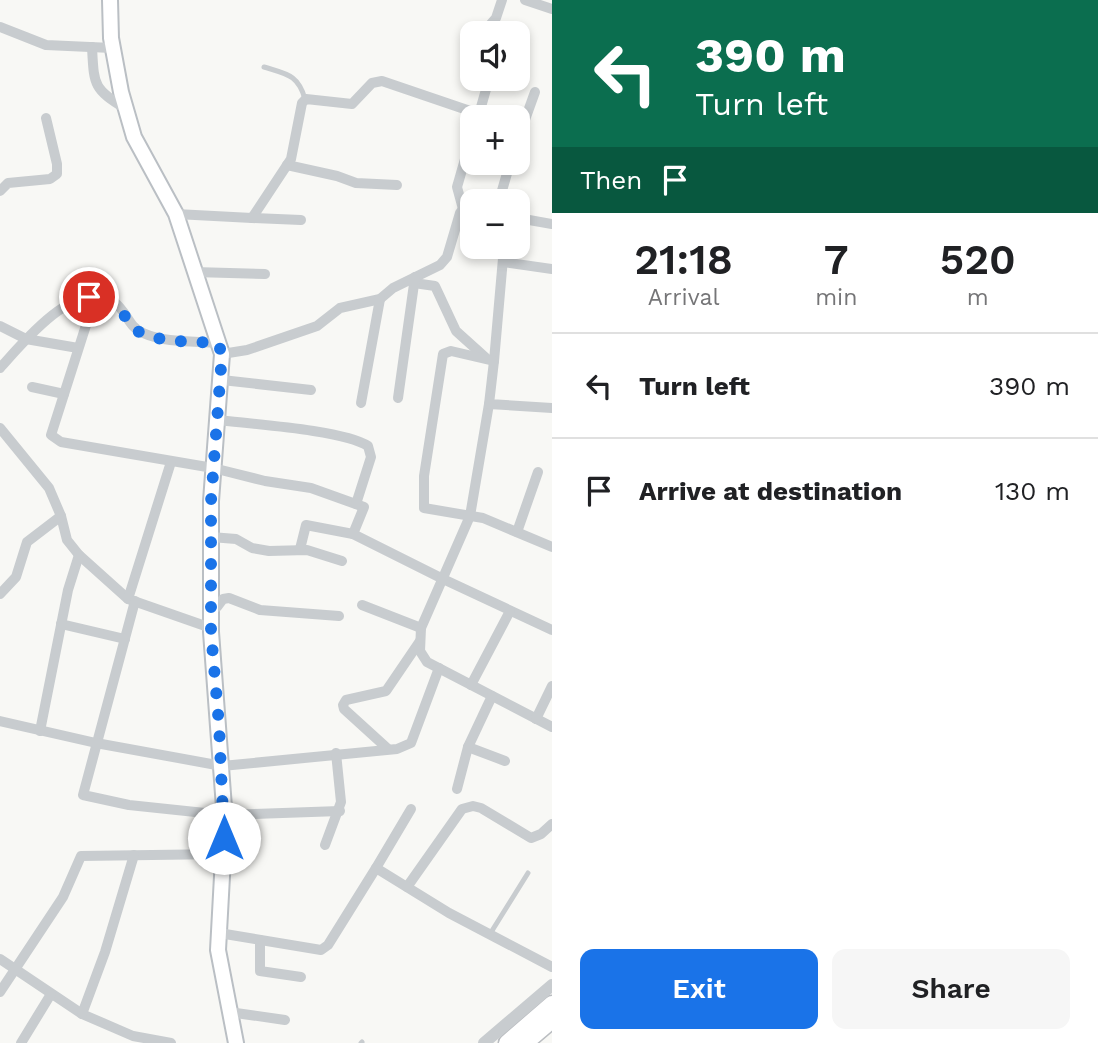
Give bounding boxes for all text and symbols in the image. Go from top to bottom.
map controls [460,21,530,259]
button: sound [460,21,530,91]
text: 390 m [695,26,846,84]
icon: left [580,28,671,119]
text: Turn left [695,85,828,123]
button: + [460,105,530,175]
icon: arrive [656,161,694,199]
text: Then [580,165,642,195]
button: − [460,189,530,259]
text: 21:18 [634,235,733,284]
text: 7 [824,235,849,284]
text: 520 [940,235,1016,284]
pin [59,267,119,327]
icon: arrive [70,278,108,316]
text: Arrival [648,284,719,311]
text: min [815,284,857,311]
text: m [967,284,989,311]
icon: left [580,367,618,405]
text: Turn left [639,371,750,401]
text: 390 m [989,371,1070,401]
icon: arrive [580,472,618,510]
text: Arrive at destination [639,476,902,506]
text: 130 m [995,476,1070,506]
position arrow [187,801,261,875]
button: Exit [580,949,818,1029]
button: Share [832,949,1070,1029]

